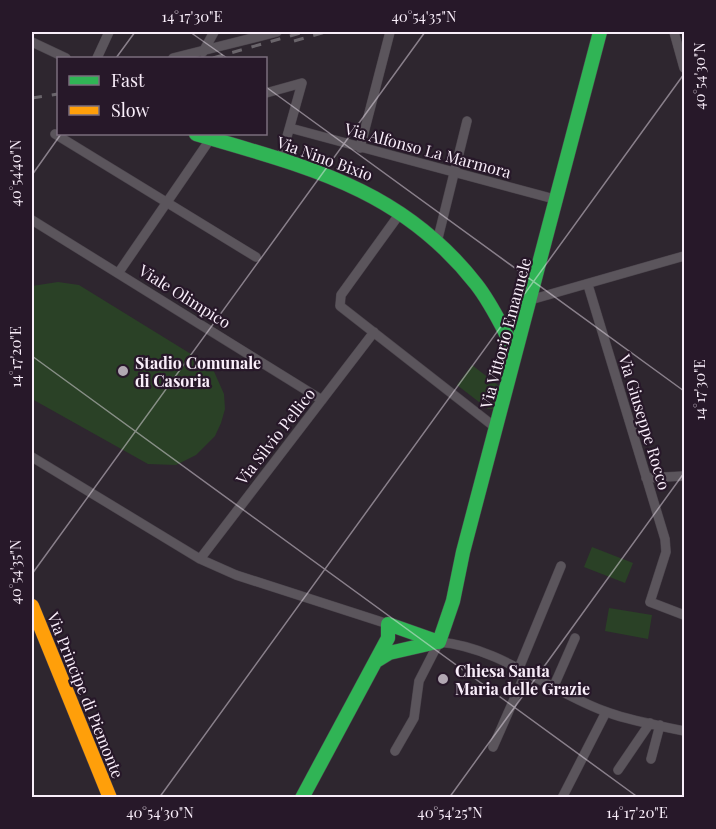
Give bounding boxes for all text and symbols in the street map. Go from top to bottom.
text: 14°17'30"E [161,6,223,26]
text: 40°54'35"N [391,6,457,26]
text: 40°54'30"N [689,42,709,110]
legend [57,57,267,135]
text: Fast [111,68,145,92]
text: Slow [111,98,149,122]
street label: Via Alfonso La Marmora [341,117,514,182]
street label: Via Nino Bixio [273,131,376,185]
text: 40°54'40"N [5,139,25,207]
street label: Via Vittorio Emanuele [475,255,535,412]
street label: Viale Olimpico [134,259,235,333]
text: 14°17'20"E [5,326,25,388]
street label: Via Giuseppe Rocco [614,351,676,493]
place label: Stadio Comunale di Casoria [135,352,261,391]
text: 14°17'30"E [689,359,709,421]
marker: Stadio Comunale di Casoria [116,364,130,378]
street label: Via Silvio Pellico [230,383,319,489]
text: 40°54'35"N [5,539,25,605]
street label: Via Principe di Piemonte [43,608,129,781]
place label: Chiesa Santa Maria delle Grazie [455,660,590,699]
marker: Chiesa Santa Maria delle Grazie [436,672,450,686]
text: 40°54'30"N [126,802,194,822]
text: 40°54'25"N [417,802,483,822]
text: 14°17'20"E [606,802,668,822]

